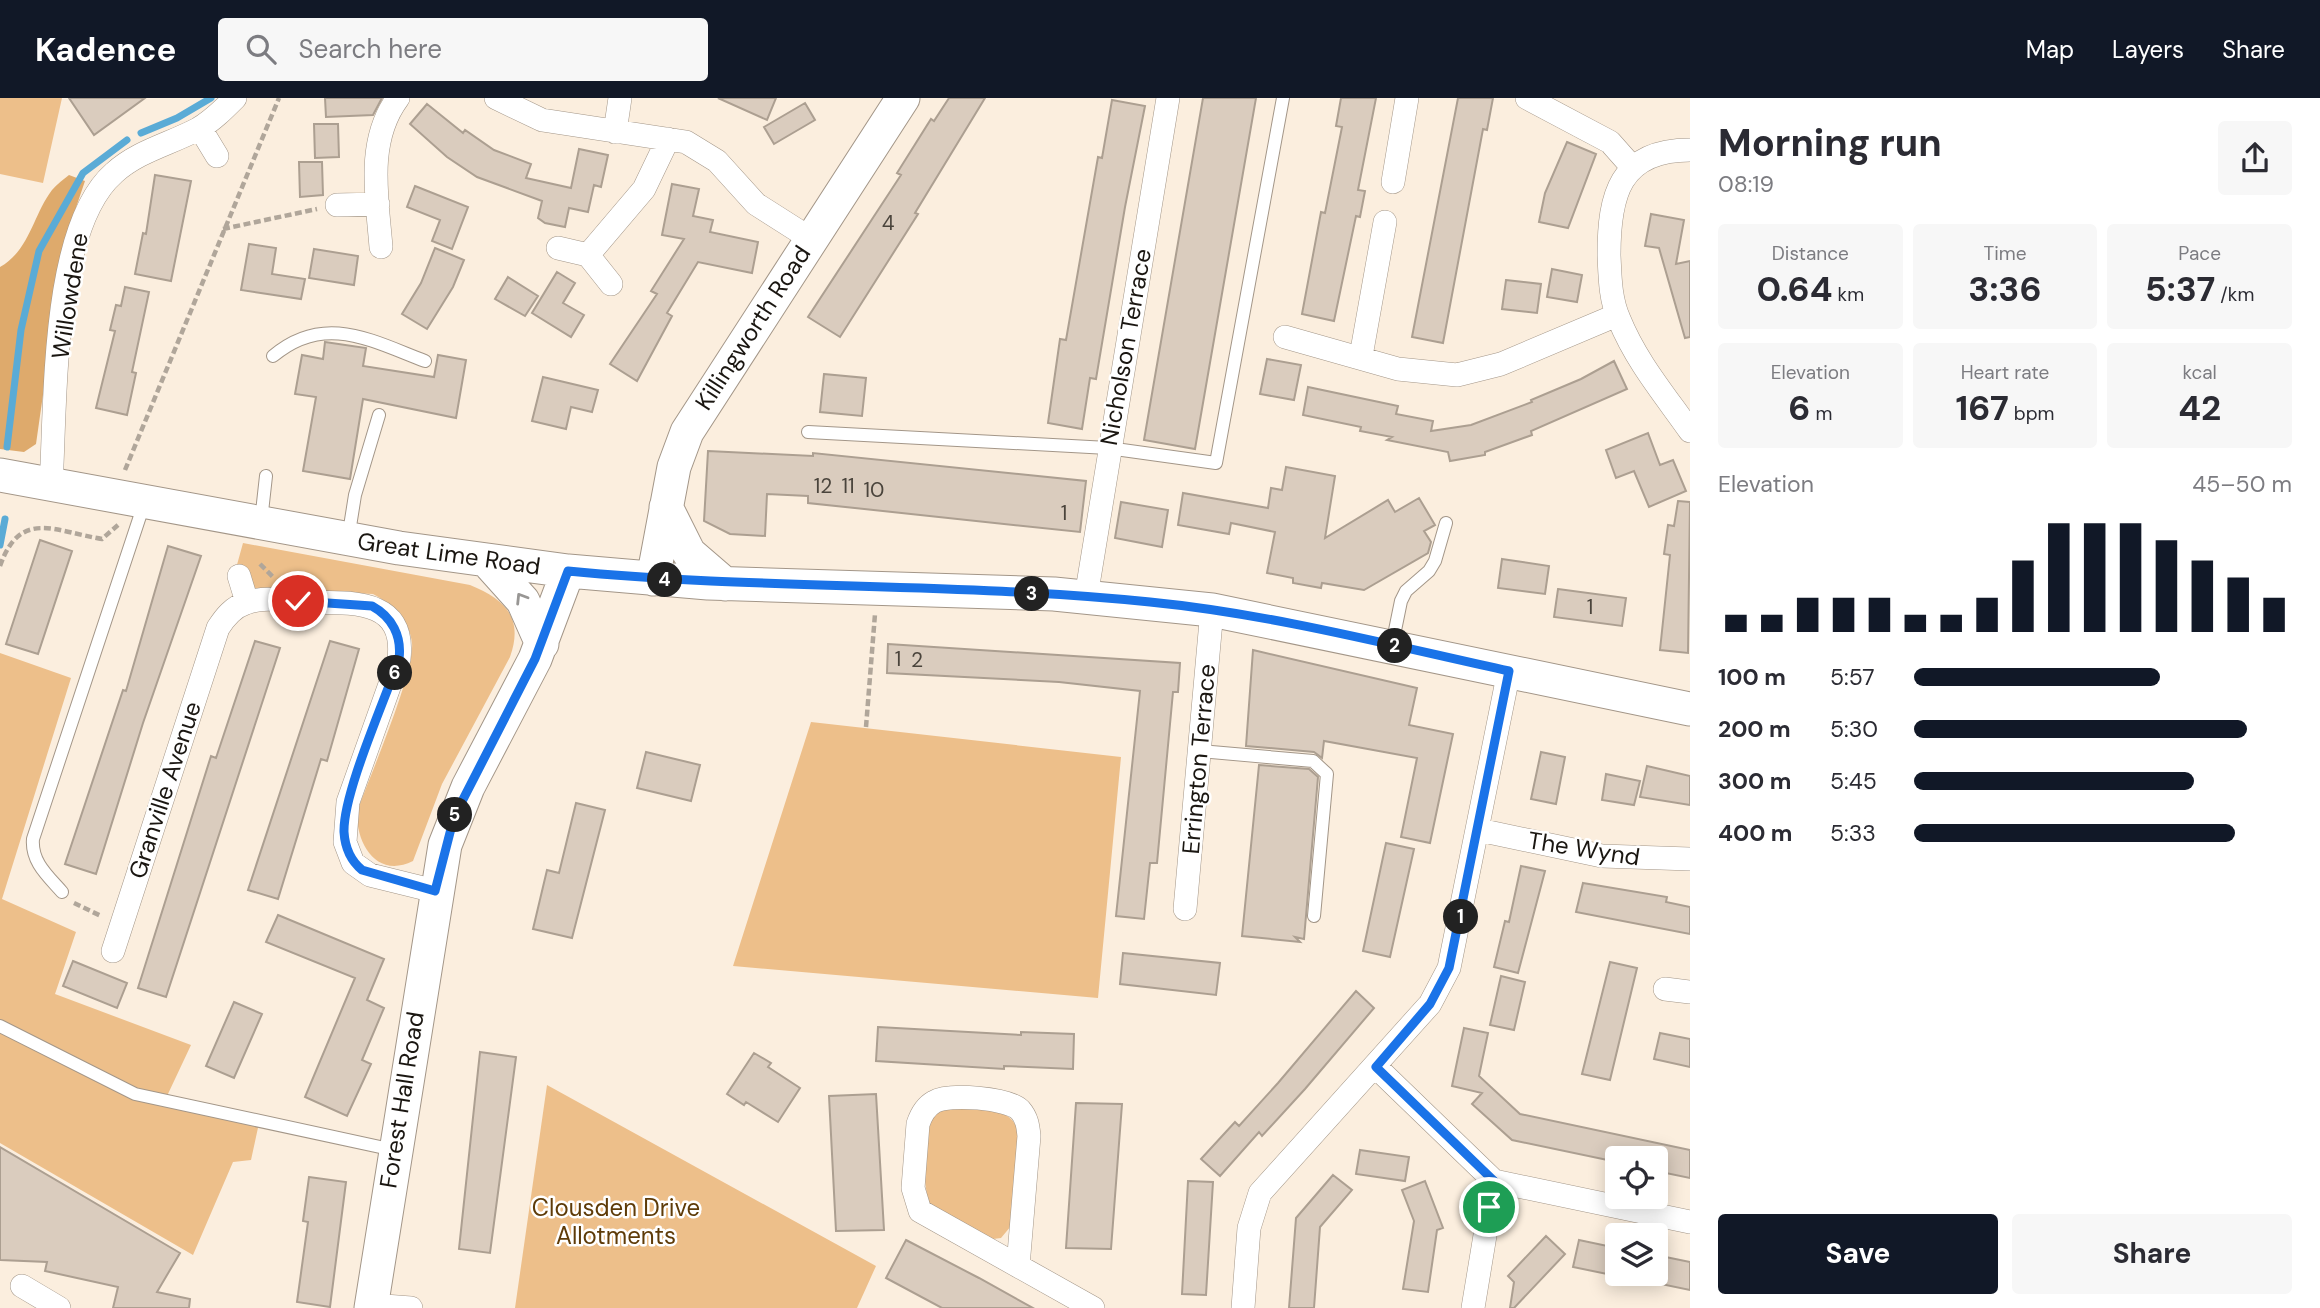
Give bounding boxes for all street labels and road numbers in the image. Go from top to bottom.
street label: Willowdene [44,231,95,361]
street label: Killingworth Road [688,240,817,416]
street label: Nicholson Terrace [1093,246,1158,448]
street label: Great Lime Road [356,525,543,582]
street label: Errington Terrace [1175,663,1222,855]
street label: Granville Avenue [121,697,208,882]
street label: The Wynd [1526,824,1642,873]
street label: Forest Hall Road [372,1009,431,1190]

